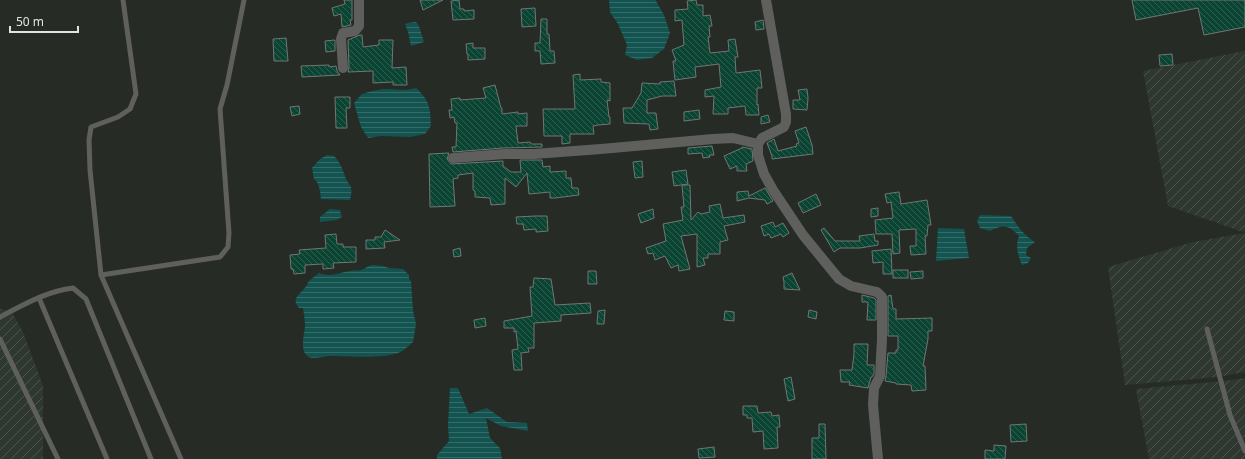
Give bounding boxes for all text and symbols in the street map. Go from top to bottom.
scale bar [10,8,78,34]
text: 50 m [16,13,44,30]

